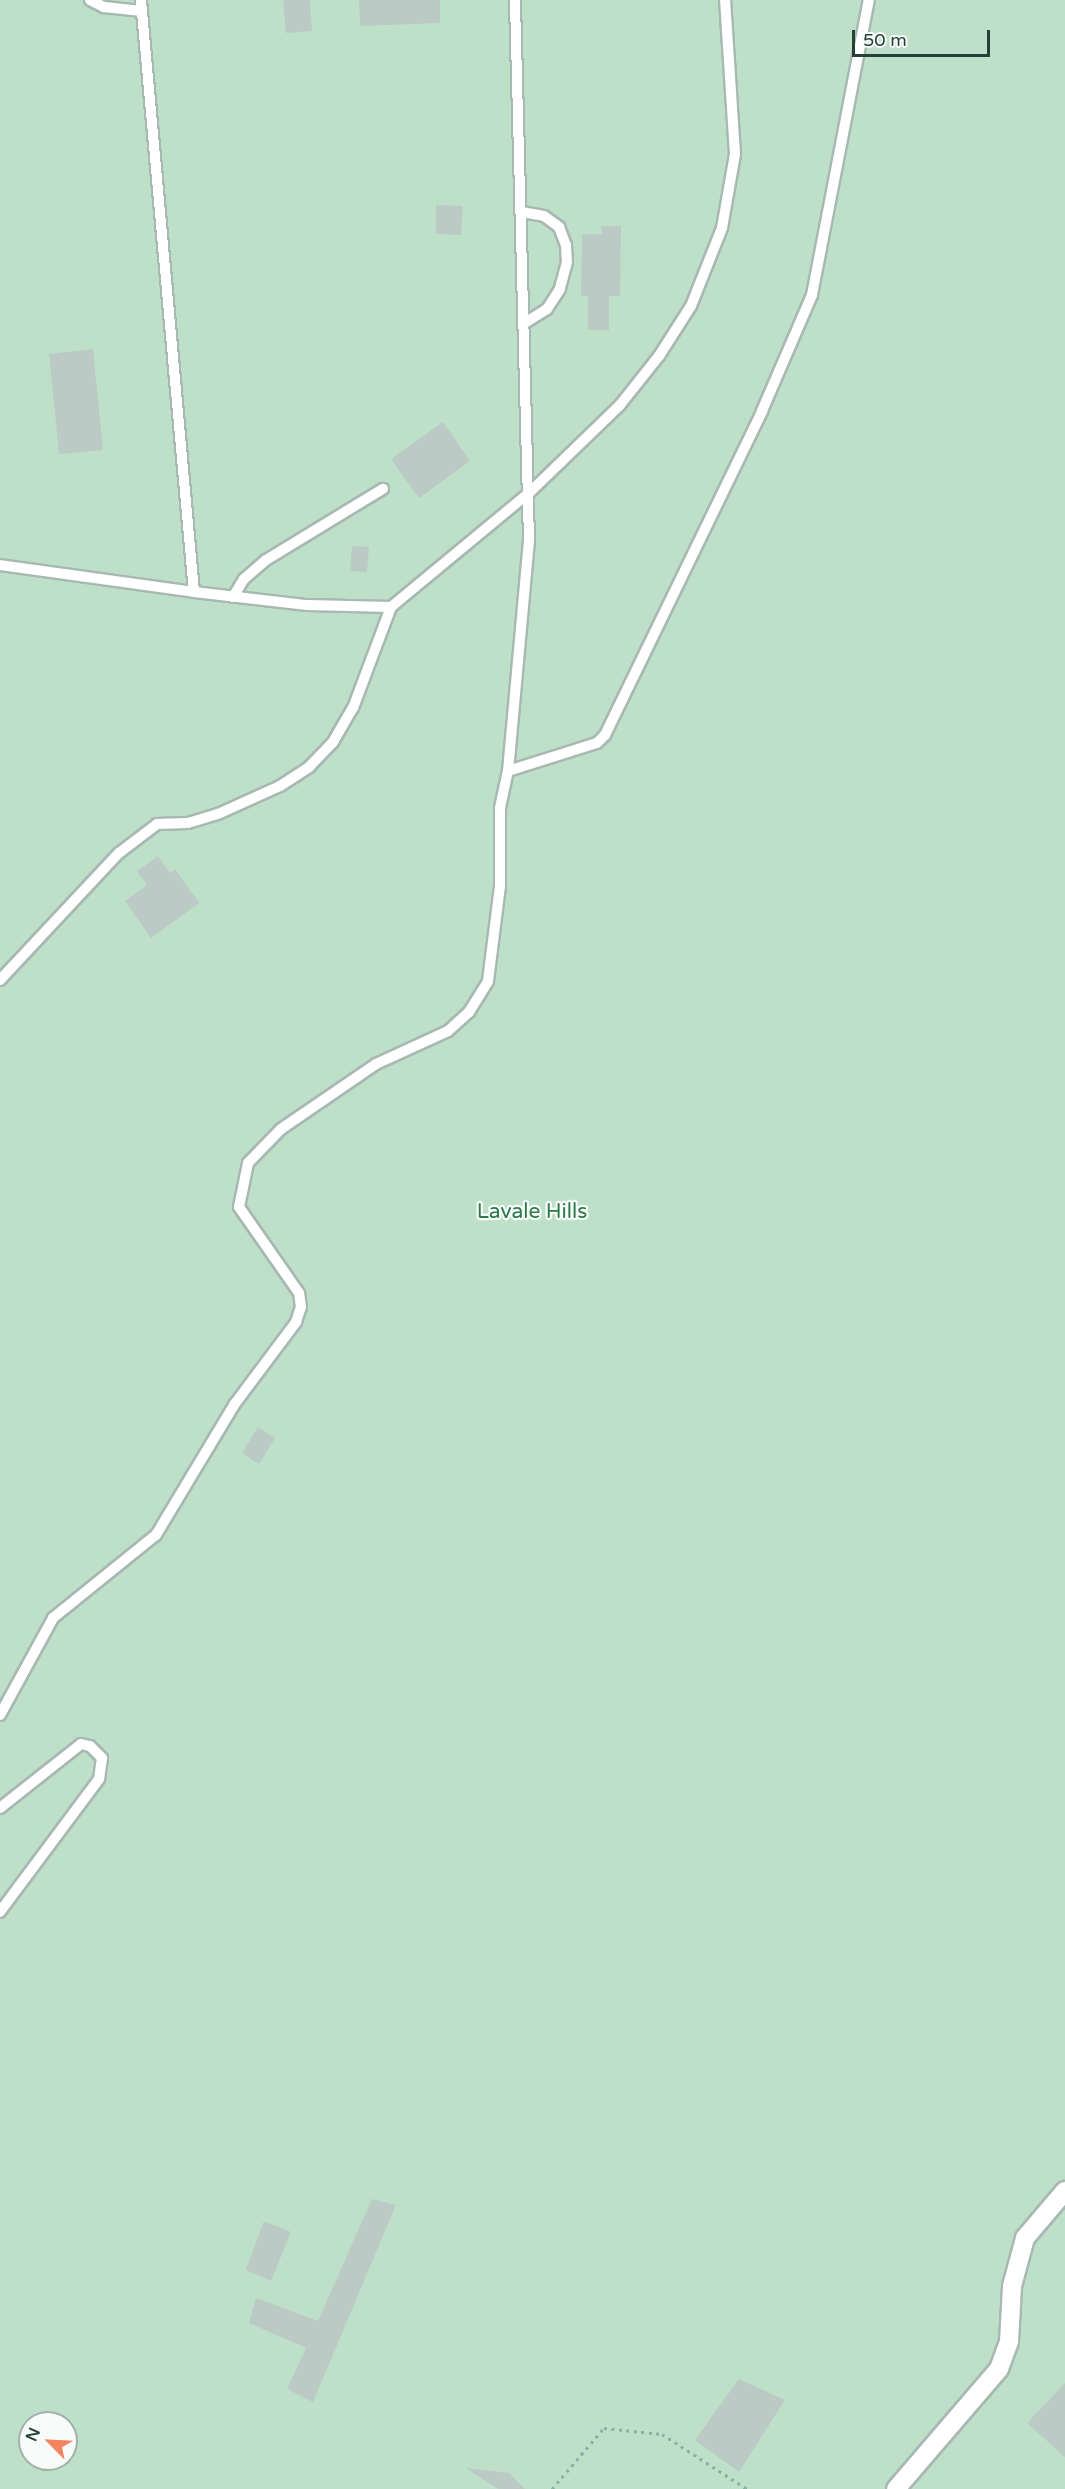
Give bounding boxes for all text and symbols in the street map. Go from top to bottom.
scale bar [855,18,993,56]
text: 50 m [863,29,907,51]
park label: Lavale Hills [477,1199,587,1225]
north arrow [18,2411,78,2471]
text: N [22,2425,45,2444]

